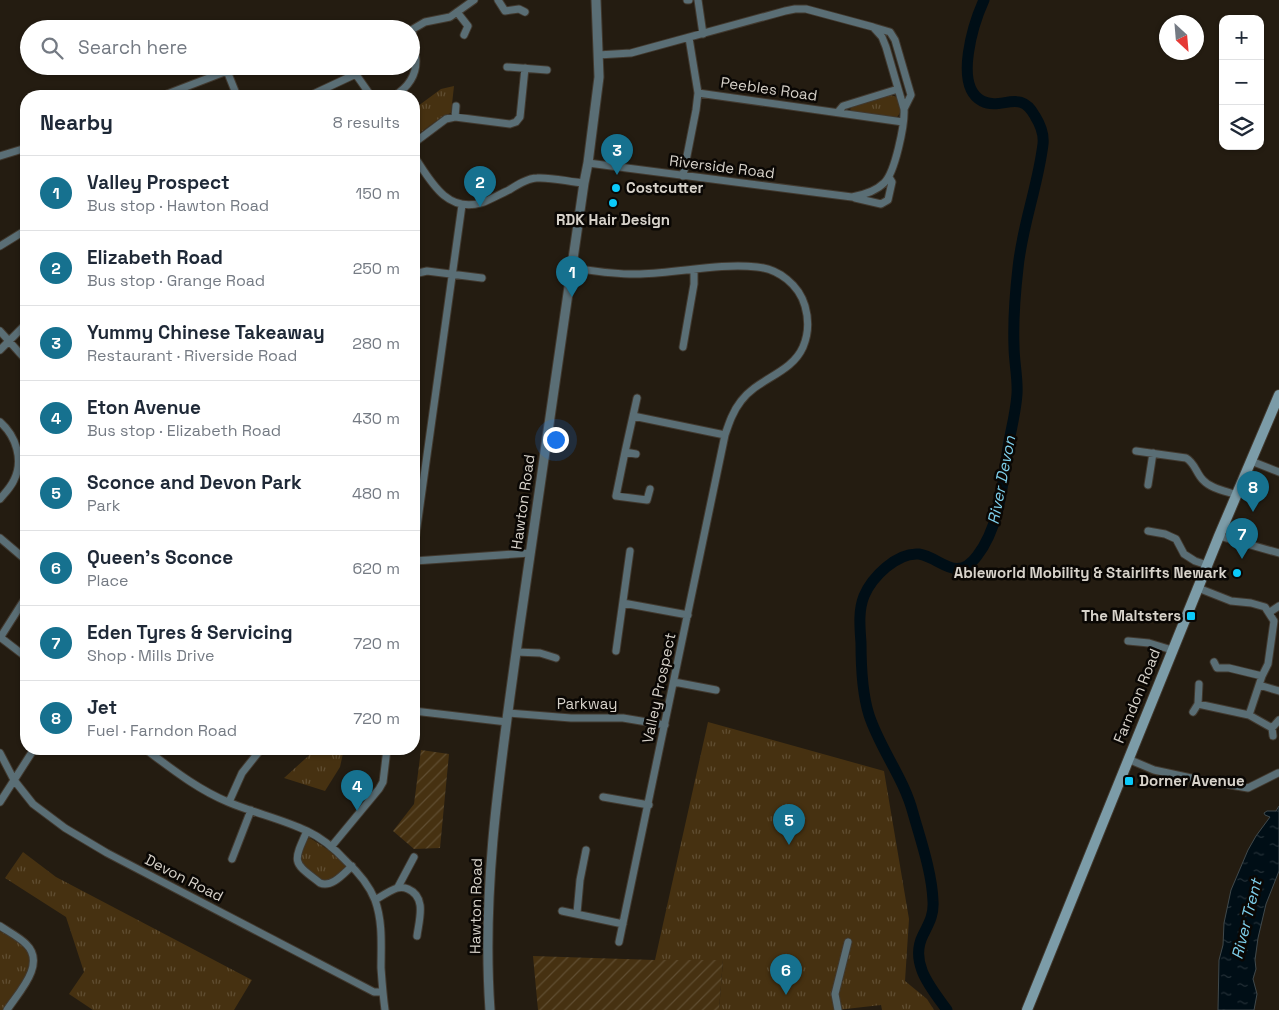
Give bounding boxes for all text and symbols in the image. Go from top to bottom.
north arrow [1159,15,1204,60]
map controls [1219,15,1264,150]
button: + [1219,15,1264,60]
search box [20,20,420,75]
icon: search [38,34,66,62]
text: Search here [78,35,188,60]
button: − [1219,60,1264,105]
street label: Peebles Road [720,72,819,105]
button: layers [1219,105,1264,150]
text: Nearby [40,109,113,136]
text: 8 results [333,112,400,133]
pin: 3 [601,134,633,175]
street label: Riverside Road [668,151,776,182]
pin: 2 [464,166,496,207]
text: Valley Prospect [87,170,230,195]
place label: Costcutter [626,178,704,197]
marker: Costcutter [610,182,622,194]
text: 1 [52,183,60,204]
text: 150 m [356,183,400,204]
text: Bus stop · Hawton Road [87,195,269,216]
marker: RDK Hair Design [607,197,619,209]
place label: RDK Hair Design [556,210,670,229]
text: Elizabeth Road [87,245,223,270]
pin: 1 [556,256,588,297]
text: 2 [51,258,61,279]
text: 250 m [353,258,400,279]
text: Bus stop · Grange Road [87,270,265,291]
text: Yummy Chinese Takeaway [87,320,325,345]
text: 3 [51,333,61,354]
text: 280 m [352,333,400,354]
text: Restaurant · Riverside Road [87,345,297,366]
text: Eton Avenue [87,395,201,420]
text: 4 [51,408,61,429]
text: 430 m [352,408,400,429]
text: Bus stop · Elizabeth Road [87,420,281,441]
your location [543,427,569,453]
water label: River Devon [983,433,1021,526]
street label: Hawton Road [506,453,539,551]
text: Sconce and Devon Park [87,470,302,495]
pin: 8 [1237,471,1269,512]
text: 5 [51,483,61,504]
text: 480 m [352,483,400,504]
text: Park [87,495,120,516]
pin: 7 [1226,518,1258,559]
text: Queen's Sconce [87,545,233,570]
text: 6 [51,558,61,579]
text: 620 m [352,558,400,579]
place label: Ableworld Mobility & Stairlifts Newark [954,563,1228,582]
marker: Ableworld Mobility & Stairlifts Newark [1231,567,1243,579]
text: Place [87,570,129,591]
place label: The Maltsters [1081,606,1181,625]
marker: The Maltsters [1185,610,1197,622]
text: Eden Tyres & Servicing [87,620,293,645]
street label: Valley Prospect [638,631,680,745]
text: 7 [52,633,60,654]
text: 720 m [353,633,400,654]
text: Shop · Mills Drive [87,645,215,666]
street label: Farndon Road [1109,646,1164,746]
street label: Parkway [557,694,617,713]
text: Jet [87,695,117,720]
text: 8 [51,708,61,729]
text: 720 m [353,708,400,729]
text: Fuel · Farndon Road [87,720,237,741]
pin: 4 [341,770,373,811]
place label: Dorner Avenue [1139,771,1245,790]
marker: Dorner Avenue [1123,775,1135,787]
pin: 5 [773,804,805,845]
street label: Devon Road [142,850,227,905]
street label: Hawton Road [465,858,486,954]
water label: River Trent [1226,875,1267,961]
pin: 6 [770,954,802,995]

